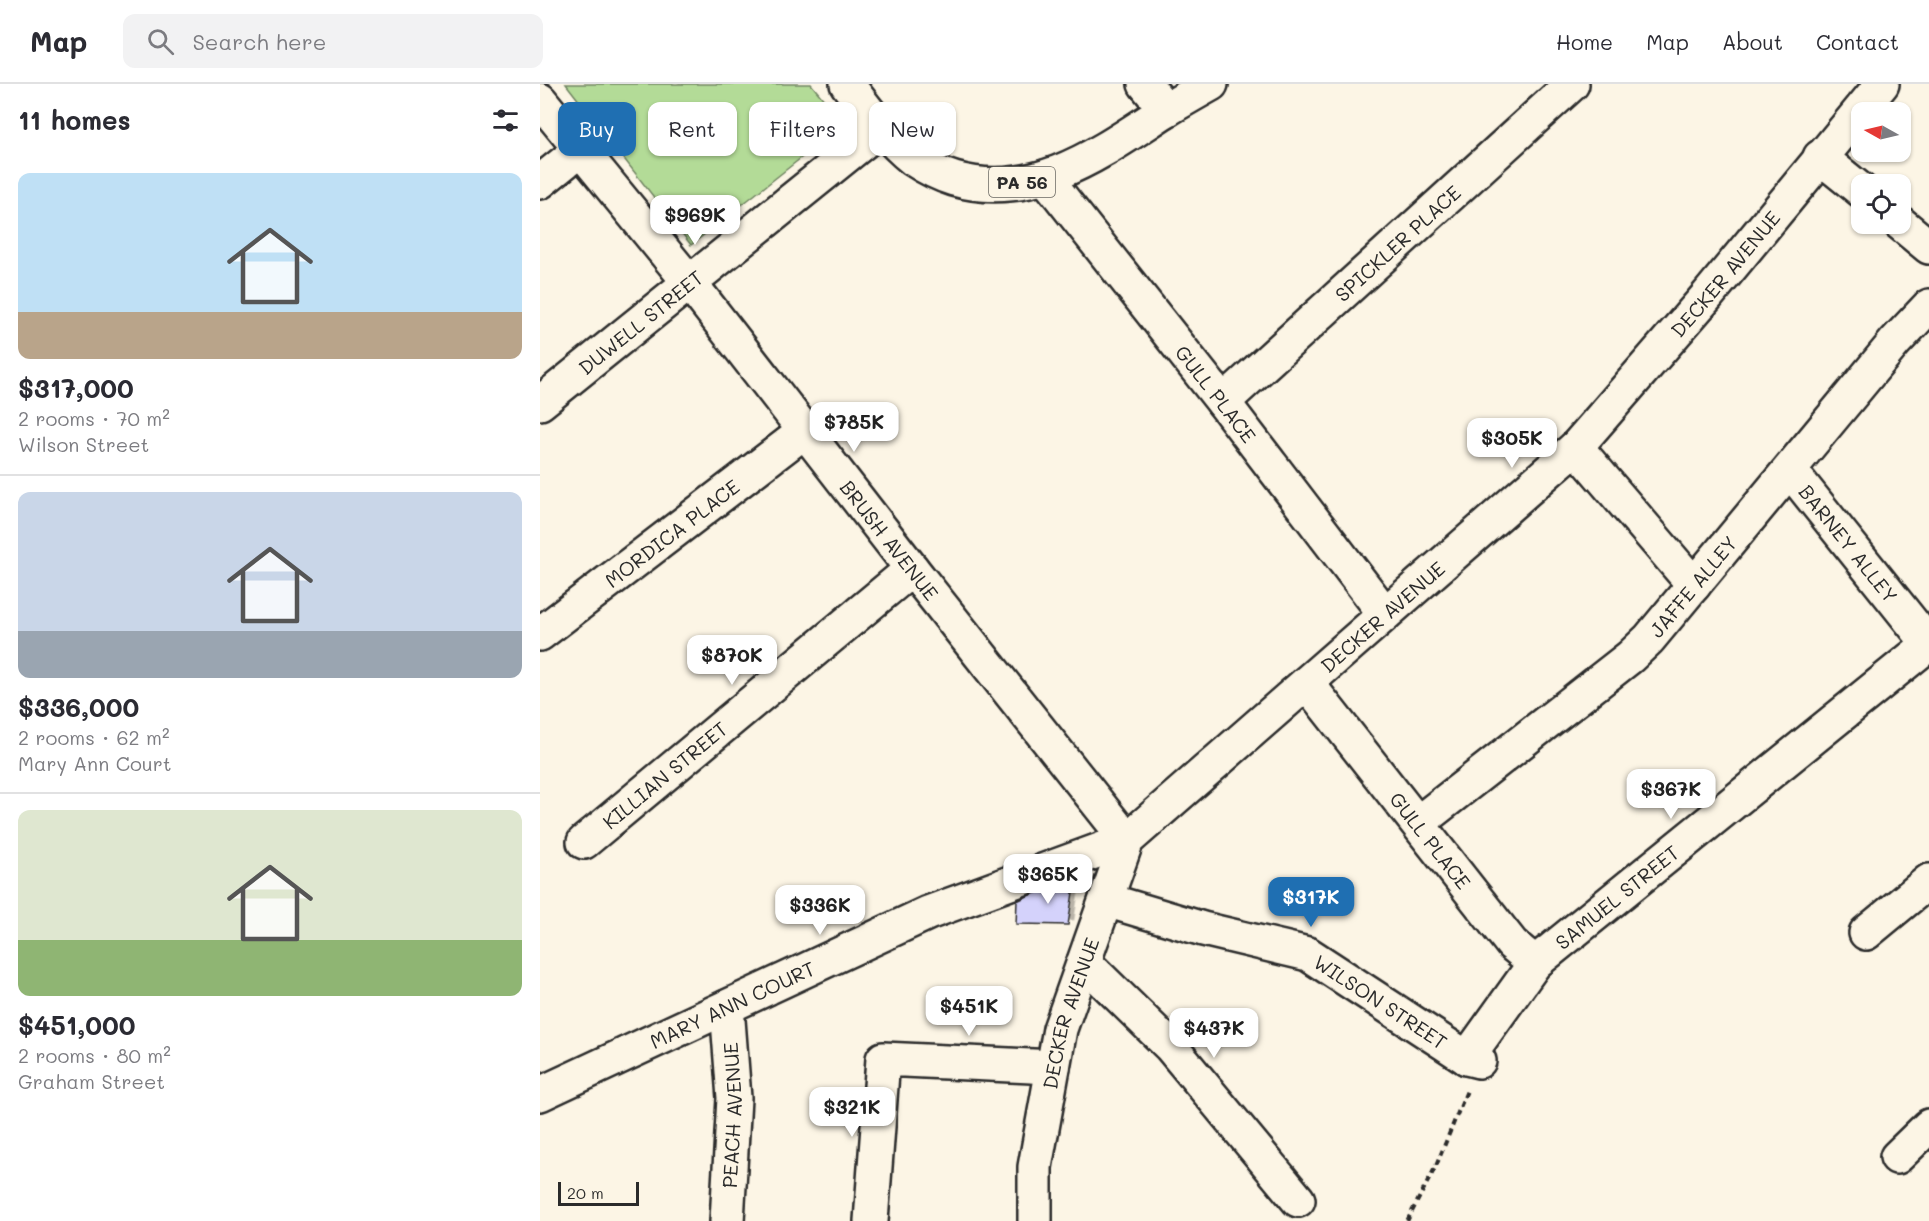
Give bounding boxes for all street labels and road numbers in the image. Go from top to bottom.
road number: PA 56 [989,167,1055,197]
street label: SPICKLER PLACE [1329,179,1466,307]
street label: DECKER AVENUE [1665,205,1785,342]
street label: DUWELL STREET [573,264,708,380]
street label: GULL PLACE [1170,340,1262,448]
street label: MORDICA PLACE [599,473,744,593]
street label: BRUSH AVENUE [835,475,945,605]
street label: BARNEY ALLEY [1793,479,1904,608]
street label: JAFFE ALLEY [1643,530,1742,642]
street label: DECKER AVENUE [1315,555,1450,678]
street label: KILLIAN STREET [597,715,733,834]
street label: GULL PLACE [1384,786,1477,894]
street label: SAMUEL STREET [1549,839,1684,955]
street label: DECKER AVENUE [1036,934,1104,1091]
street label: WILSON STREET [1309,948,1452,1055]
street label: MARY ANN COURT [645,955,819,1054]
street label: PEACH AVENUE [716,1041,747,1189]

